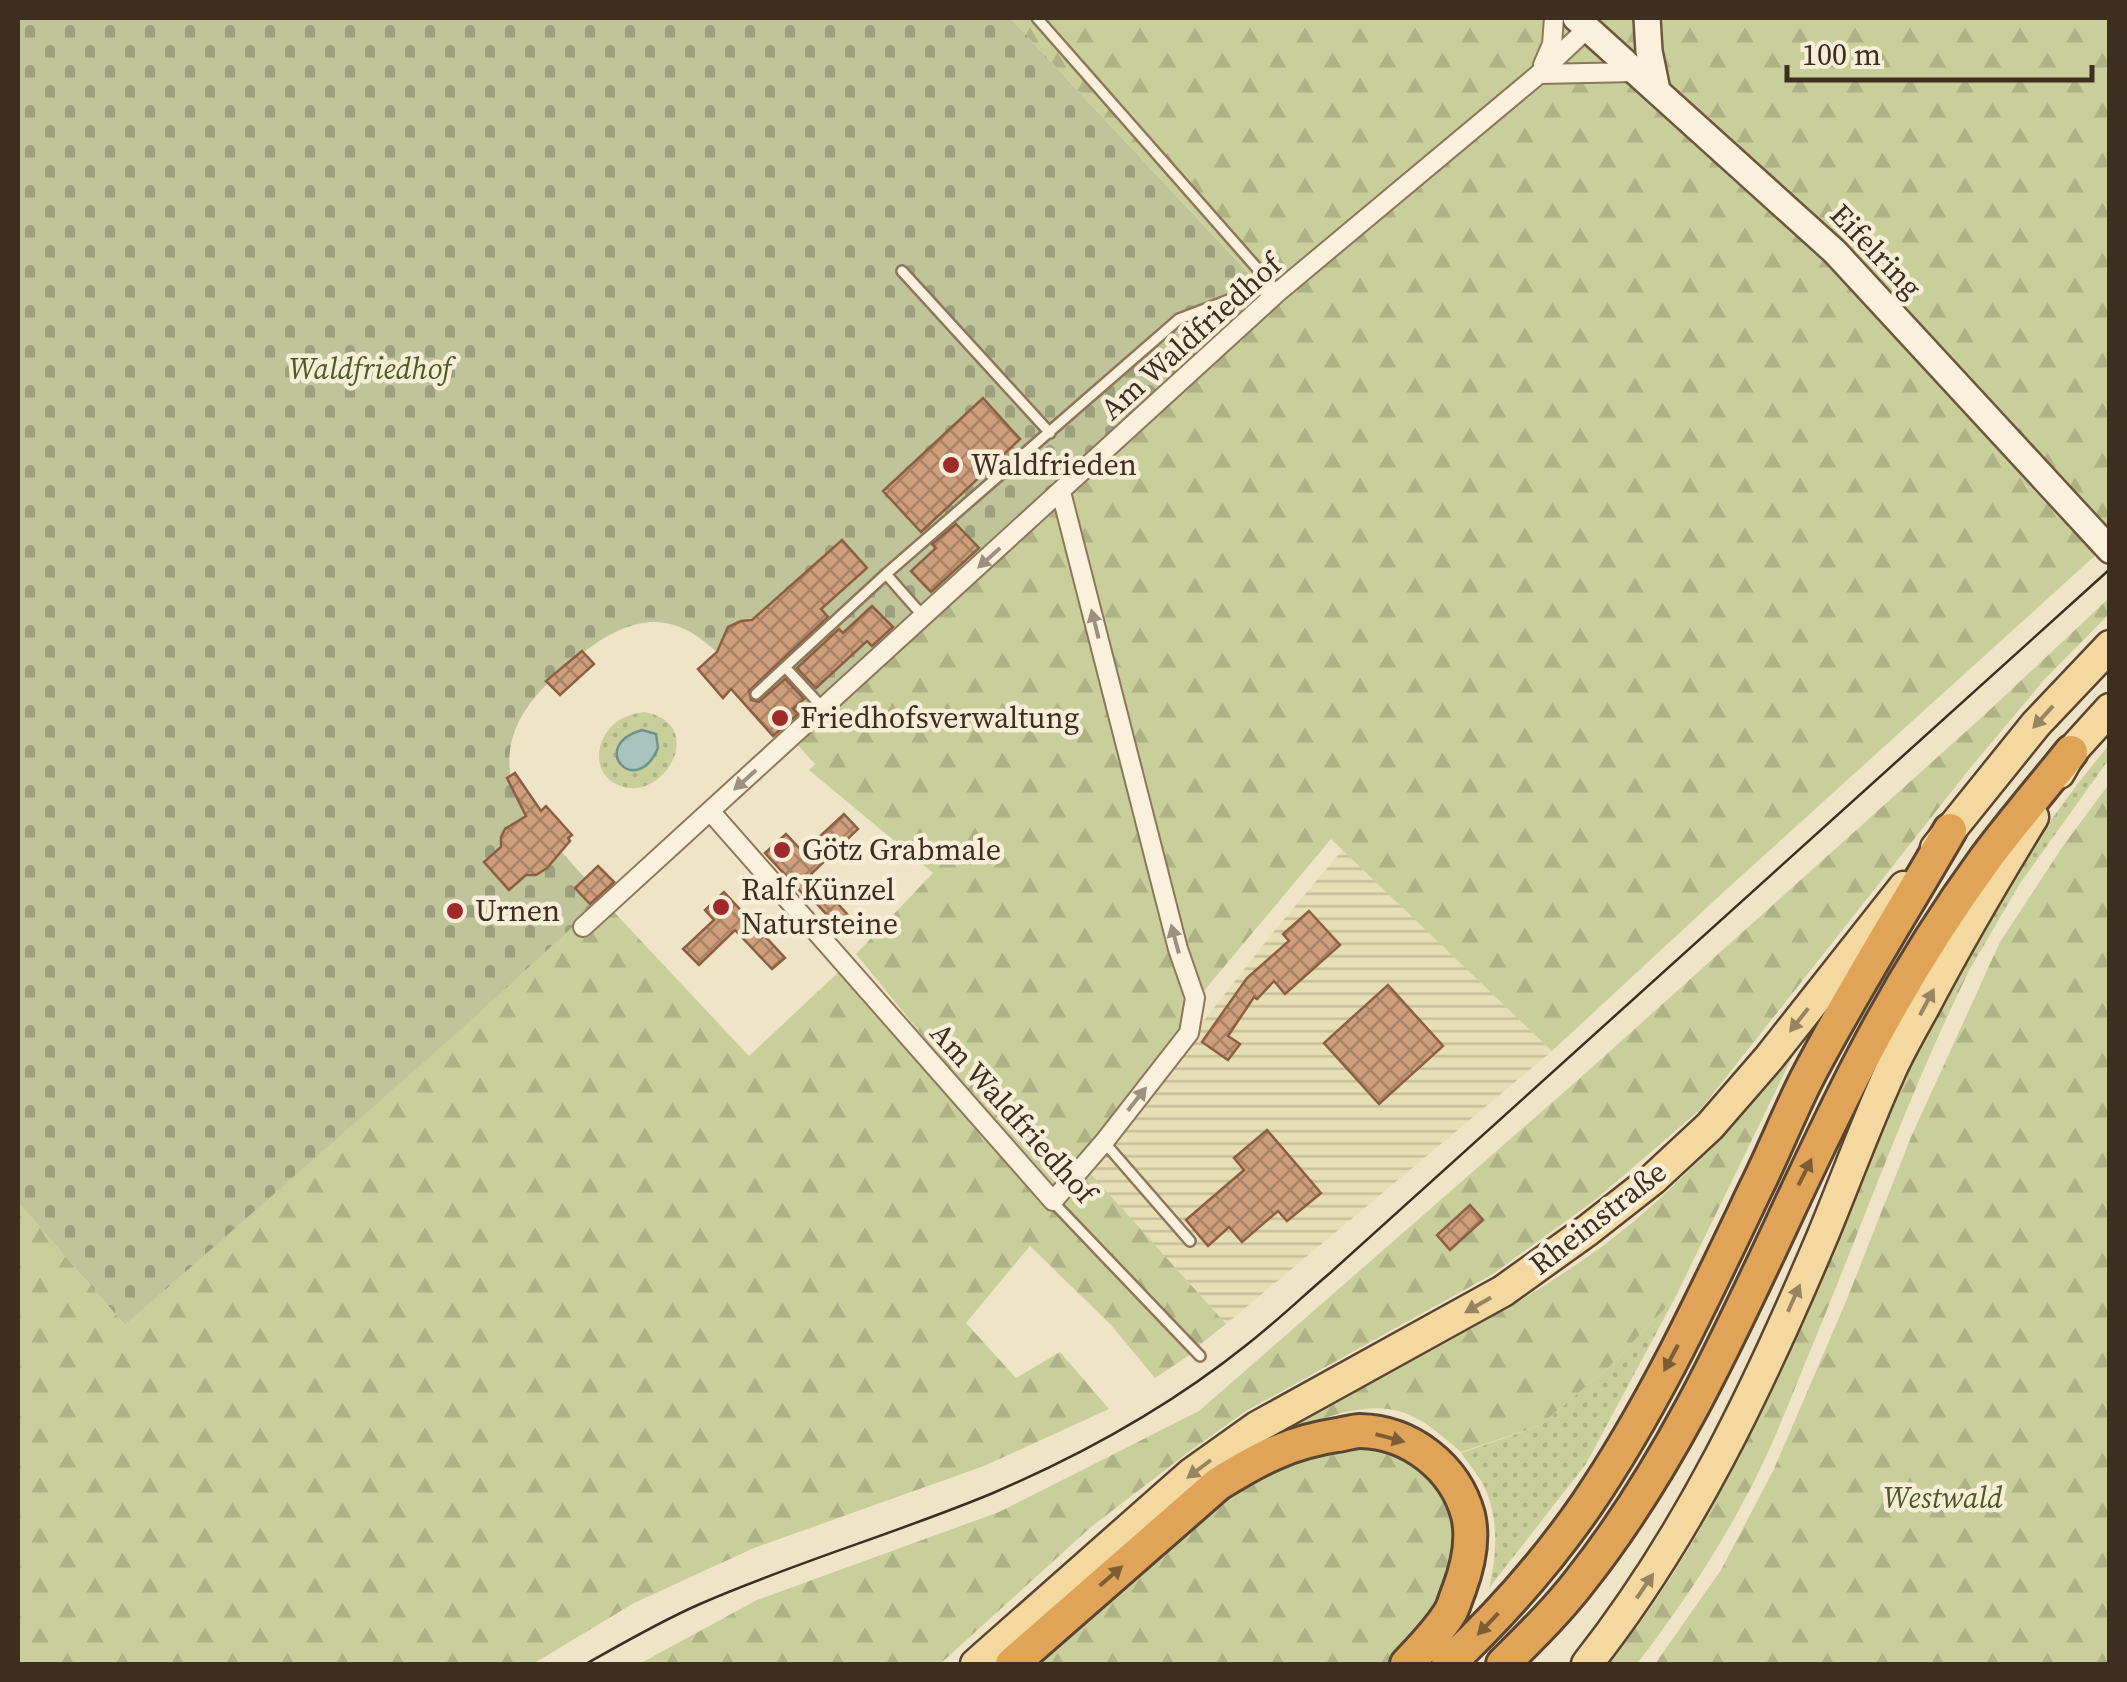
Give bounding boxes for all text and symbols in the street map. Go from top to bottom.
scale bar [1787,20,2092,82]
text: 100 m [1802,34,1881,75]
street label: Eifelring [1821,195,1932,307]
street label: Am Waldfriedhof [1091,243,1292,429]
park label: Waldfriedhof [289,348,456,389]
place label: Waldfrieden [971,444,1137,485]
marker: Waldfrieden [940,454,962,476]
one-way arrow [977,546,1001,569]
one-way arrow [1087,608,1102,639]
place label: Friedhofsverwaltung [800,697,1079,738]
one-way arrow [2033,704,2055,729]
marker: Friedhofsverwaltung [769,707,791,729]
one-way arrow [733,768,758,790]
place label: Götz Grabmale [802,829,1001,870]
marker: Götz Grabmale [771,839,793,861]
place label: Ralf Künzel Natursteine [741,869,898,944]
place label: Urnen [475,890,560,931]
marker: Ralf Künzel Natursteine [710,896,732,918]
marker: Urnen [444,900,466,922]
one-way arrow [1167,923,1183,954]
one-way arrow [1918,987,1935,1016]
one-way arrow [1789,1007,1810,1033]
street label: Am Waldfriedhof [921,1013,1107,1214]
one-way arrow [1126,1086,1147,1112]
street label: Rheinstraße [1521,1151,1675,1284]
one-way arrow [1797,1158,1814,1187]
one-way arrow [1786,1283,1802,1313]
one-way arrow [1464,1296,1493,1313]
one-way arrow [1663,1343,1680,1372]
one-way arrow [1374,1431,1405,1447]
one-way arrow [1186,1459,1212,1479]
park label: Westwald [1883,1477,2003,1518]
one-way arrow [1098,1566,1123,1588]
one-way arrow [1635,1573,1654,1600]
one-way arrow [1476,1612,1500,1636]

